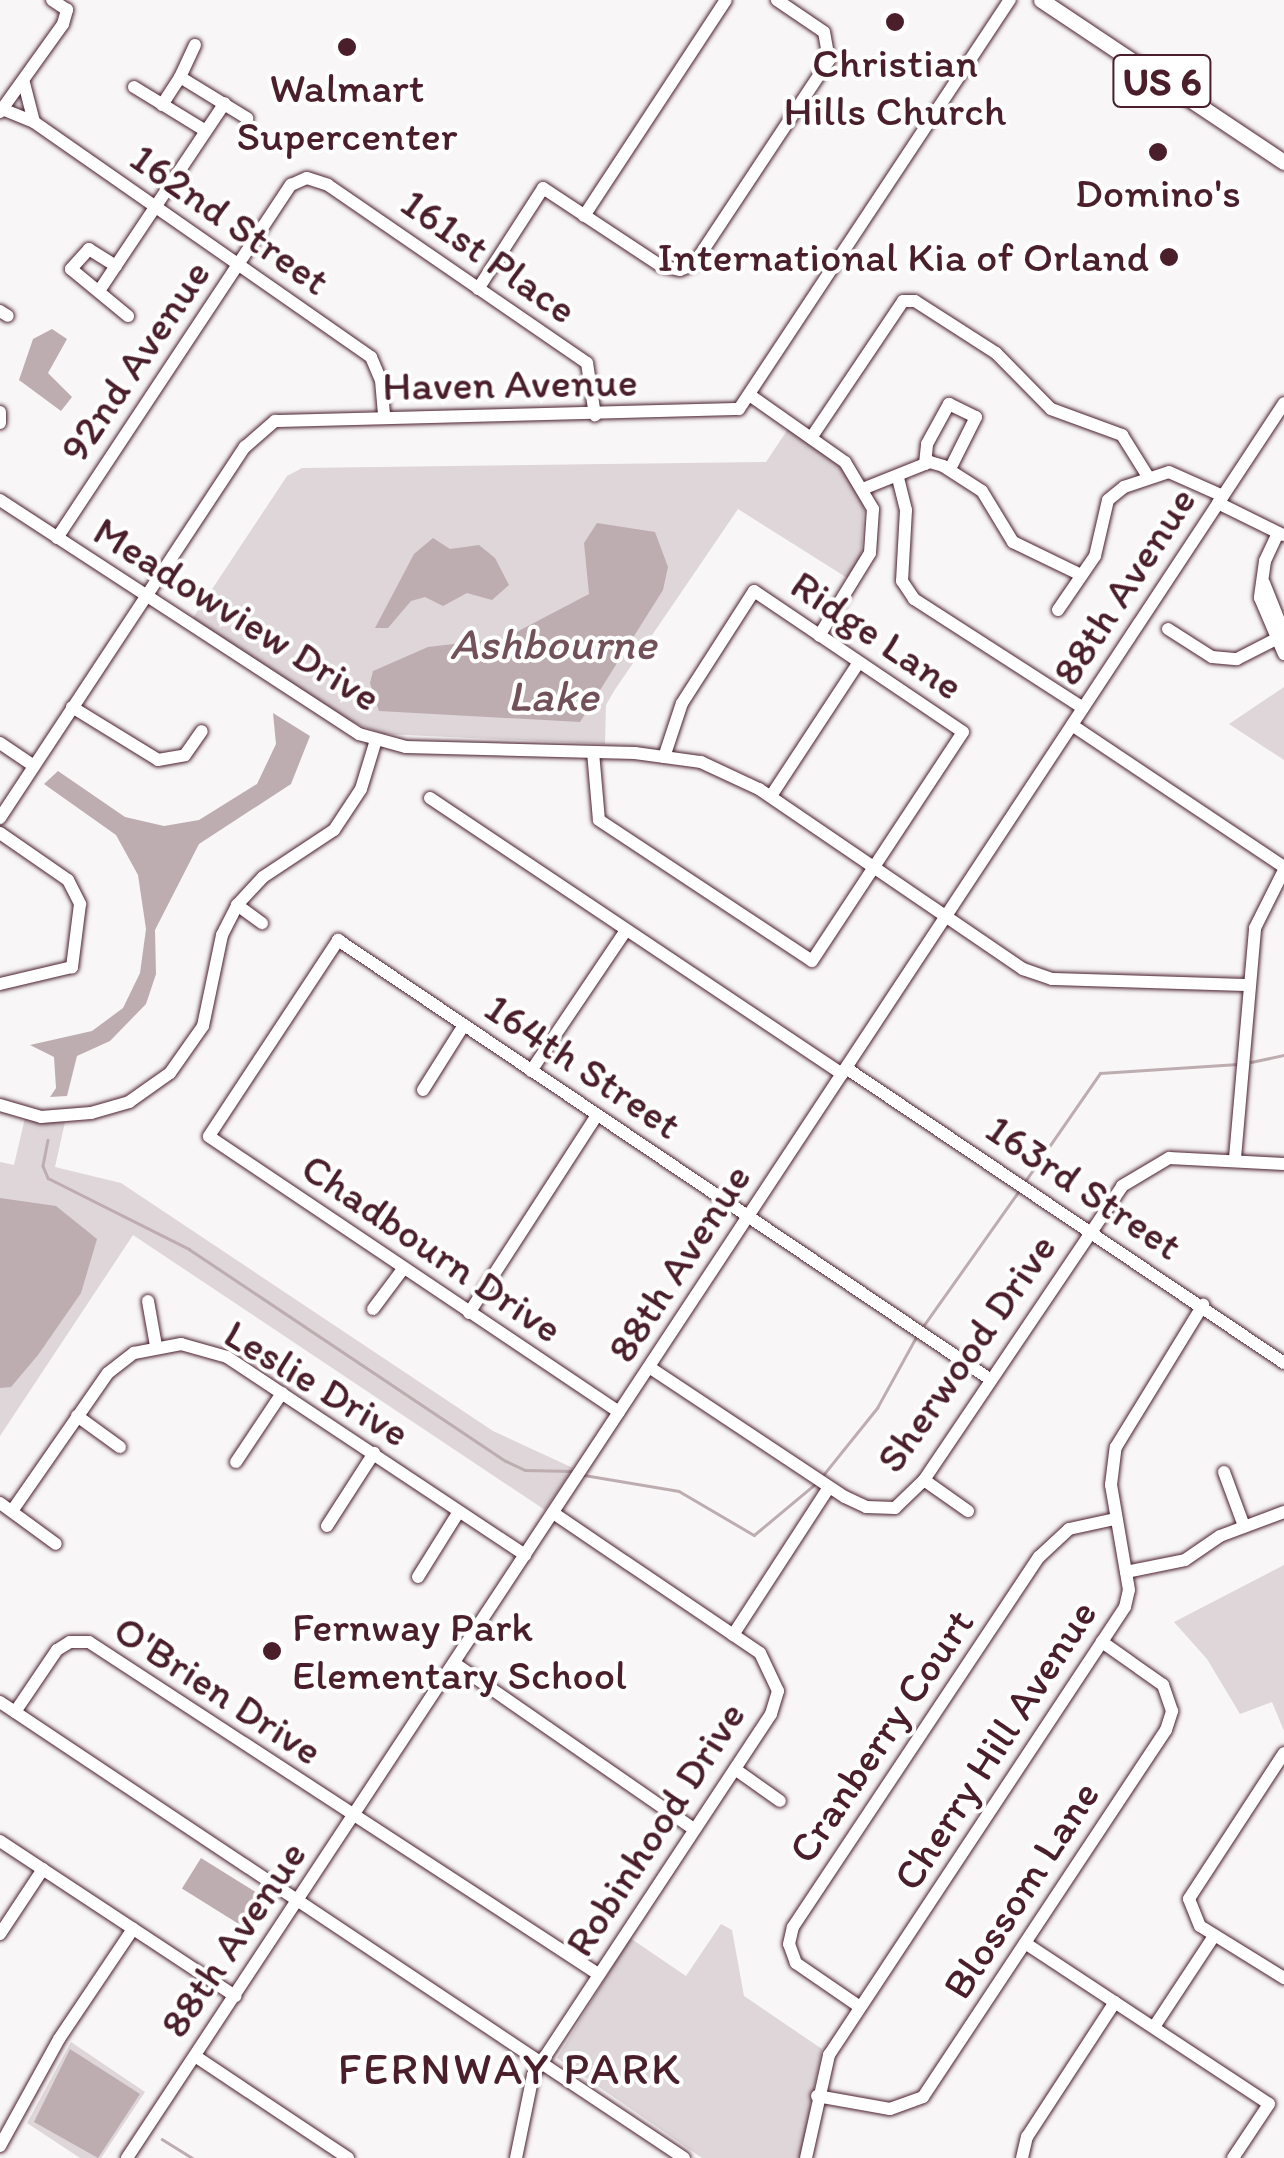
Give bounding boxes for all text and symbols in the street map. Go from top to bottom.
marker: Christian Hills Church [884,11,906,33]
marker: Walmart Supercenter [336,36,358,58]
place label: Christian Hills Church [784,38,1006,136]
road number: US 6 [1112,46,1212,116]
place label: Walmart Supercenter [237,63,457,162]
street label: 162nd Street [121,132,339,306]
marker: Domino's [1147,141,1169,163]
place label: Domino's [1075,168,1241,218]
street label: 161st Place [392,177,586,335]
place label: International Kia of Orland [657,232,1149,282]
marker: International Kia of Orland [1158,246,1180,268]
street label: 92nd Avenue [50,251,220,471]
street label: Haven Avenue [383,357,637,411]
street label: 88th Avenue [1042,478,1206,694]
street label: Meadowview Drive [84,505,390,723]
street label: Ridge Lane [781,559,973,711]
water label: Ashbourne Lake [450,617,656,723]
street label: 164th Street [476,982,690,1150]
street label: 163rd Street [977,1103,1191,1271]
street label: Chadbourn Drive [292,1142,572,1354]
street label: 88th Avenue [597,1155,761,1371]
street label: Sherwood Drive [865,1224,1067,1482]
street label: Leslie Drive [215,1308,419,1458]
street label: Cherry Hill Avenue [882,1591,1108,1899]
street label: Cranberry Court [778,1600,984,1872]
place label: Fernway Park Elementary School [292,1602,627,1700]
street label: O'Brien Drive [104,1604,332,1776]
marker: Fernway Park Elementary School [261,1640,283,1662]
street label: Robinhood Drive [554,1692,756,1966]
street label: Blossom Lane [932,1771,1110,2009]
street label: 88th Avenue [149,1832,317,2046]
district label: FERNWAY PARK [336,2042,684,2096]

